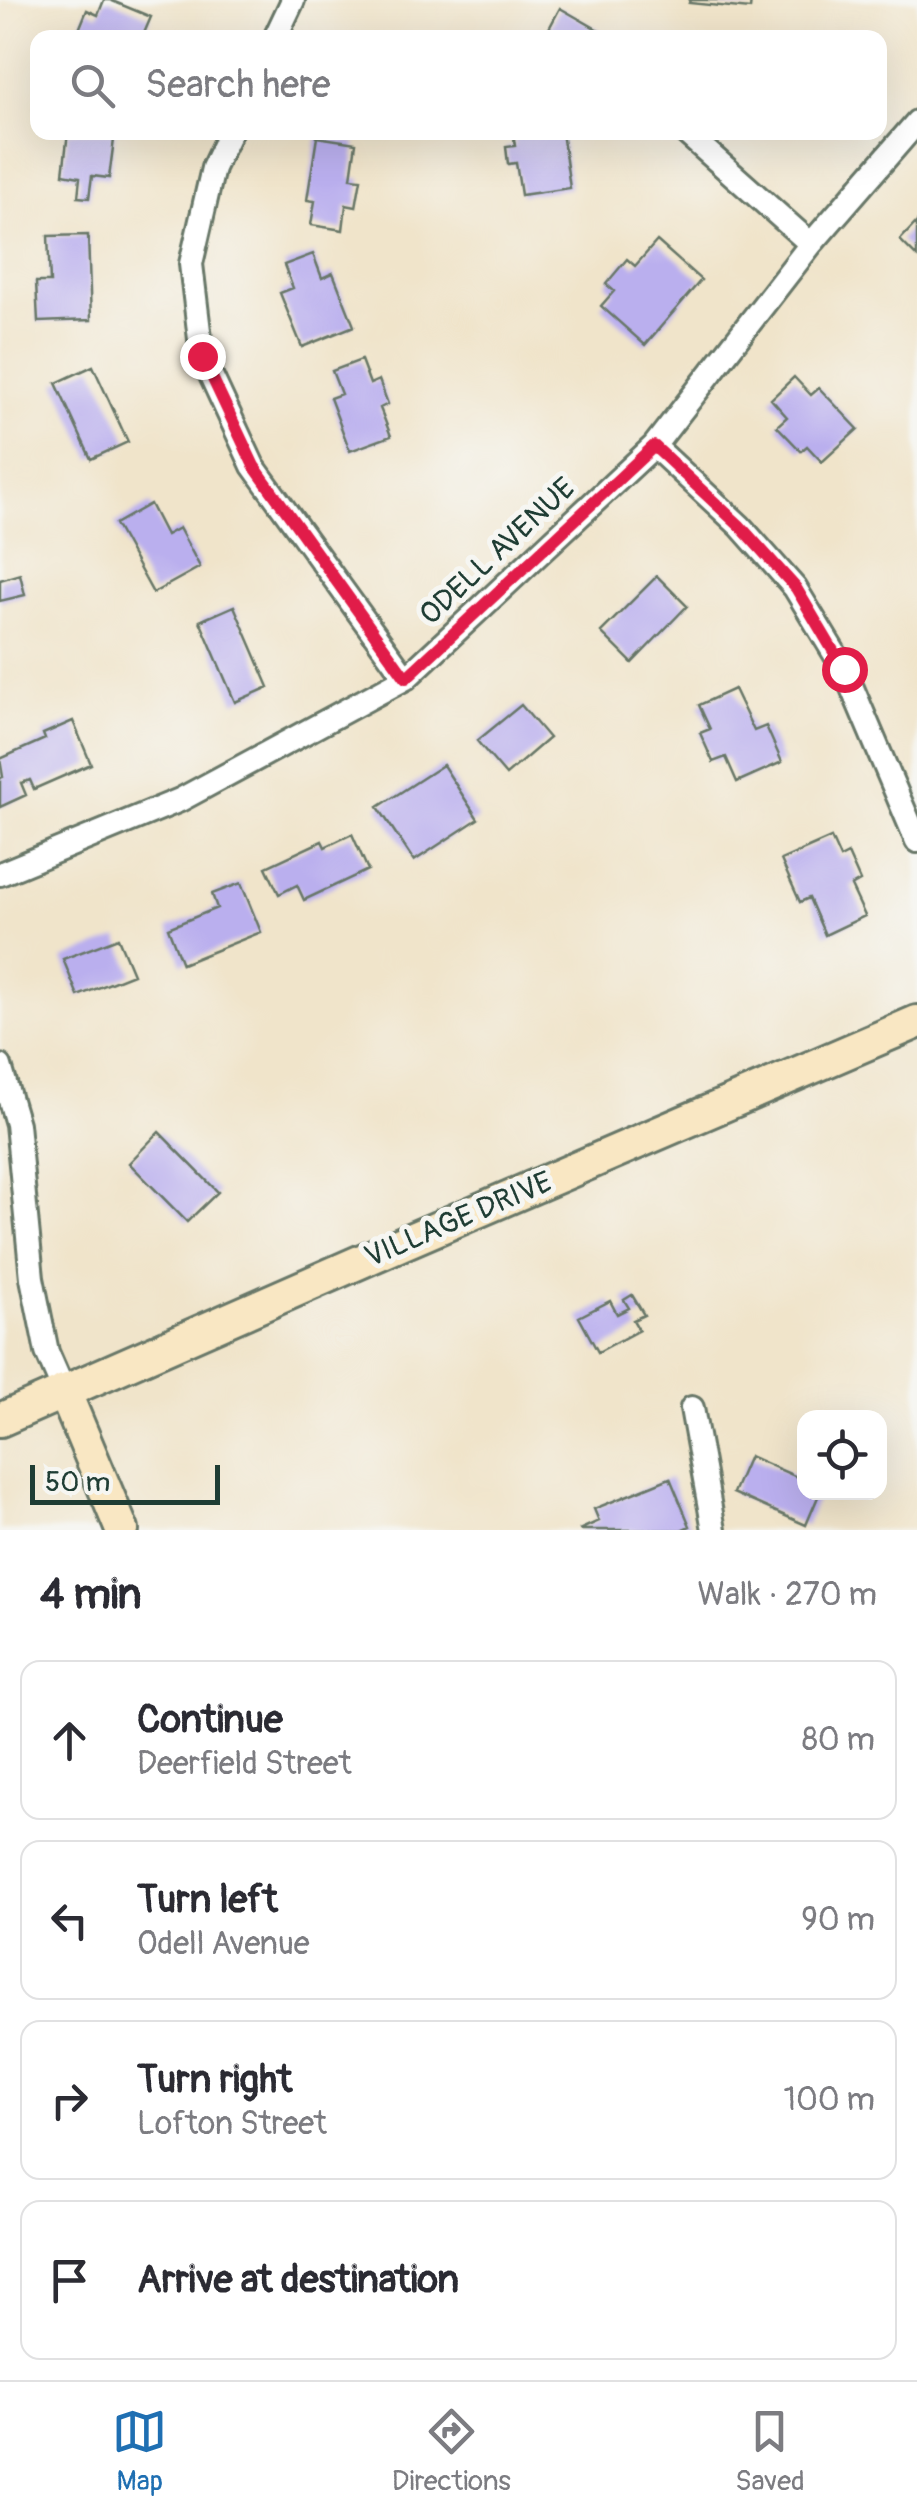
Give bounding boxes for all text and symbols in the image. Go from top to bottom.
search box [30,30,887,140]
icon: search [65,58,120,113]
text: Search here [145,61,331,109]
route end [180,334,226,380]
street label: ODELL AVENUE [412,470,583,633]
route start [822,647,868,693]
street label: VILLAGE DRIVE [359,1163,557,1276]
map controls [797,1410,887,1500]
button: locate [797,1410,887,1500]
scale bar [30,1460,220,1504]
text: 50 m [45,1465,110,1500]
text: 4 min [40,1569,142,1621]
text: Walk · 270 m [698,1575,877,1615]
text: Continue [137,1696,283,1744]
icon: ahead [42,1713,97,1768]
text: 80 m [802,1720,875,1760]
text: Deerfield Street [137,1744,352,1784]
text: Turn left [137,1876,278,1924]
icon: left [42,1893,97,1948]
text: 90 m [801,1900,875,1940]
text: Odell Avenue [137,1924,310,1964]
text: Turn right [137,2056,292,2104]
icon: right [42,2073,97,2128]
text: 100 m [783,2080,875,2120]
text: Lofton Street [137,2104,327,2144]
icon: arrive [42,2253,97,2308]
text: Arrive at destination [137,2256,459,2304]
tab: Map [112,2404,167,2499]
tab: Directions [392,2404,511,2499]
tab: Saved [735,2404,805,2499]

